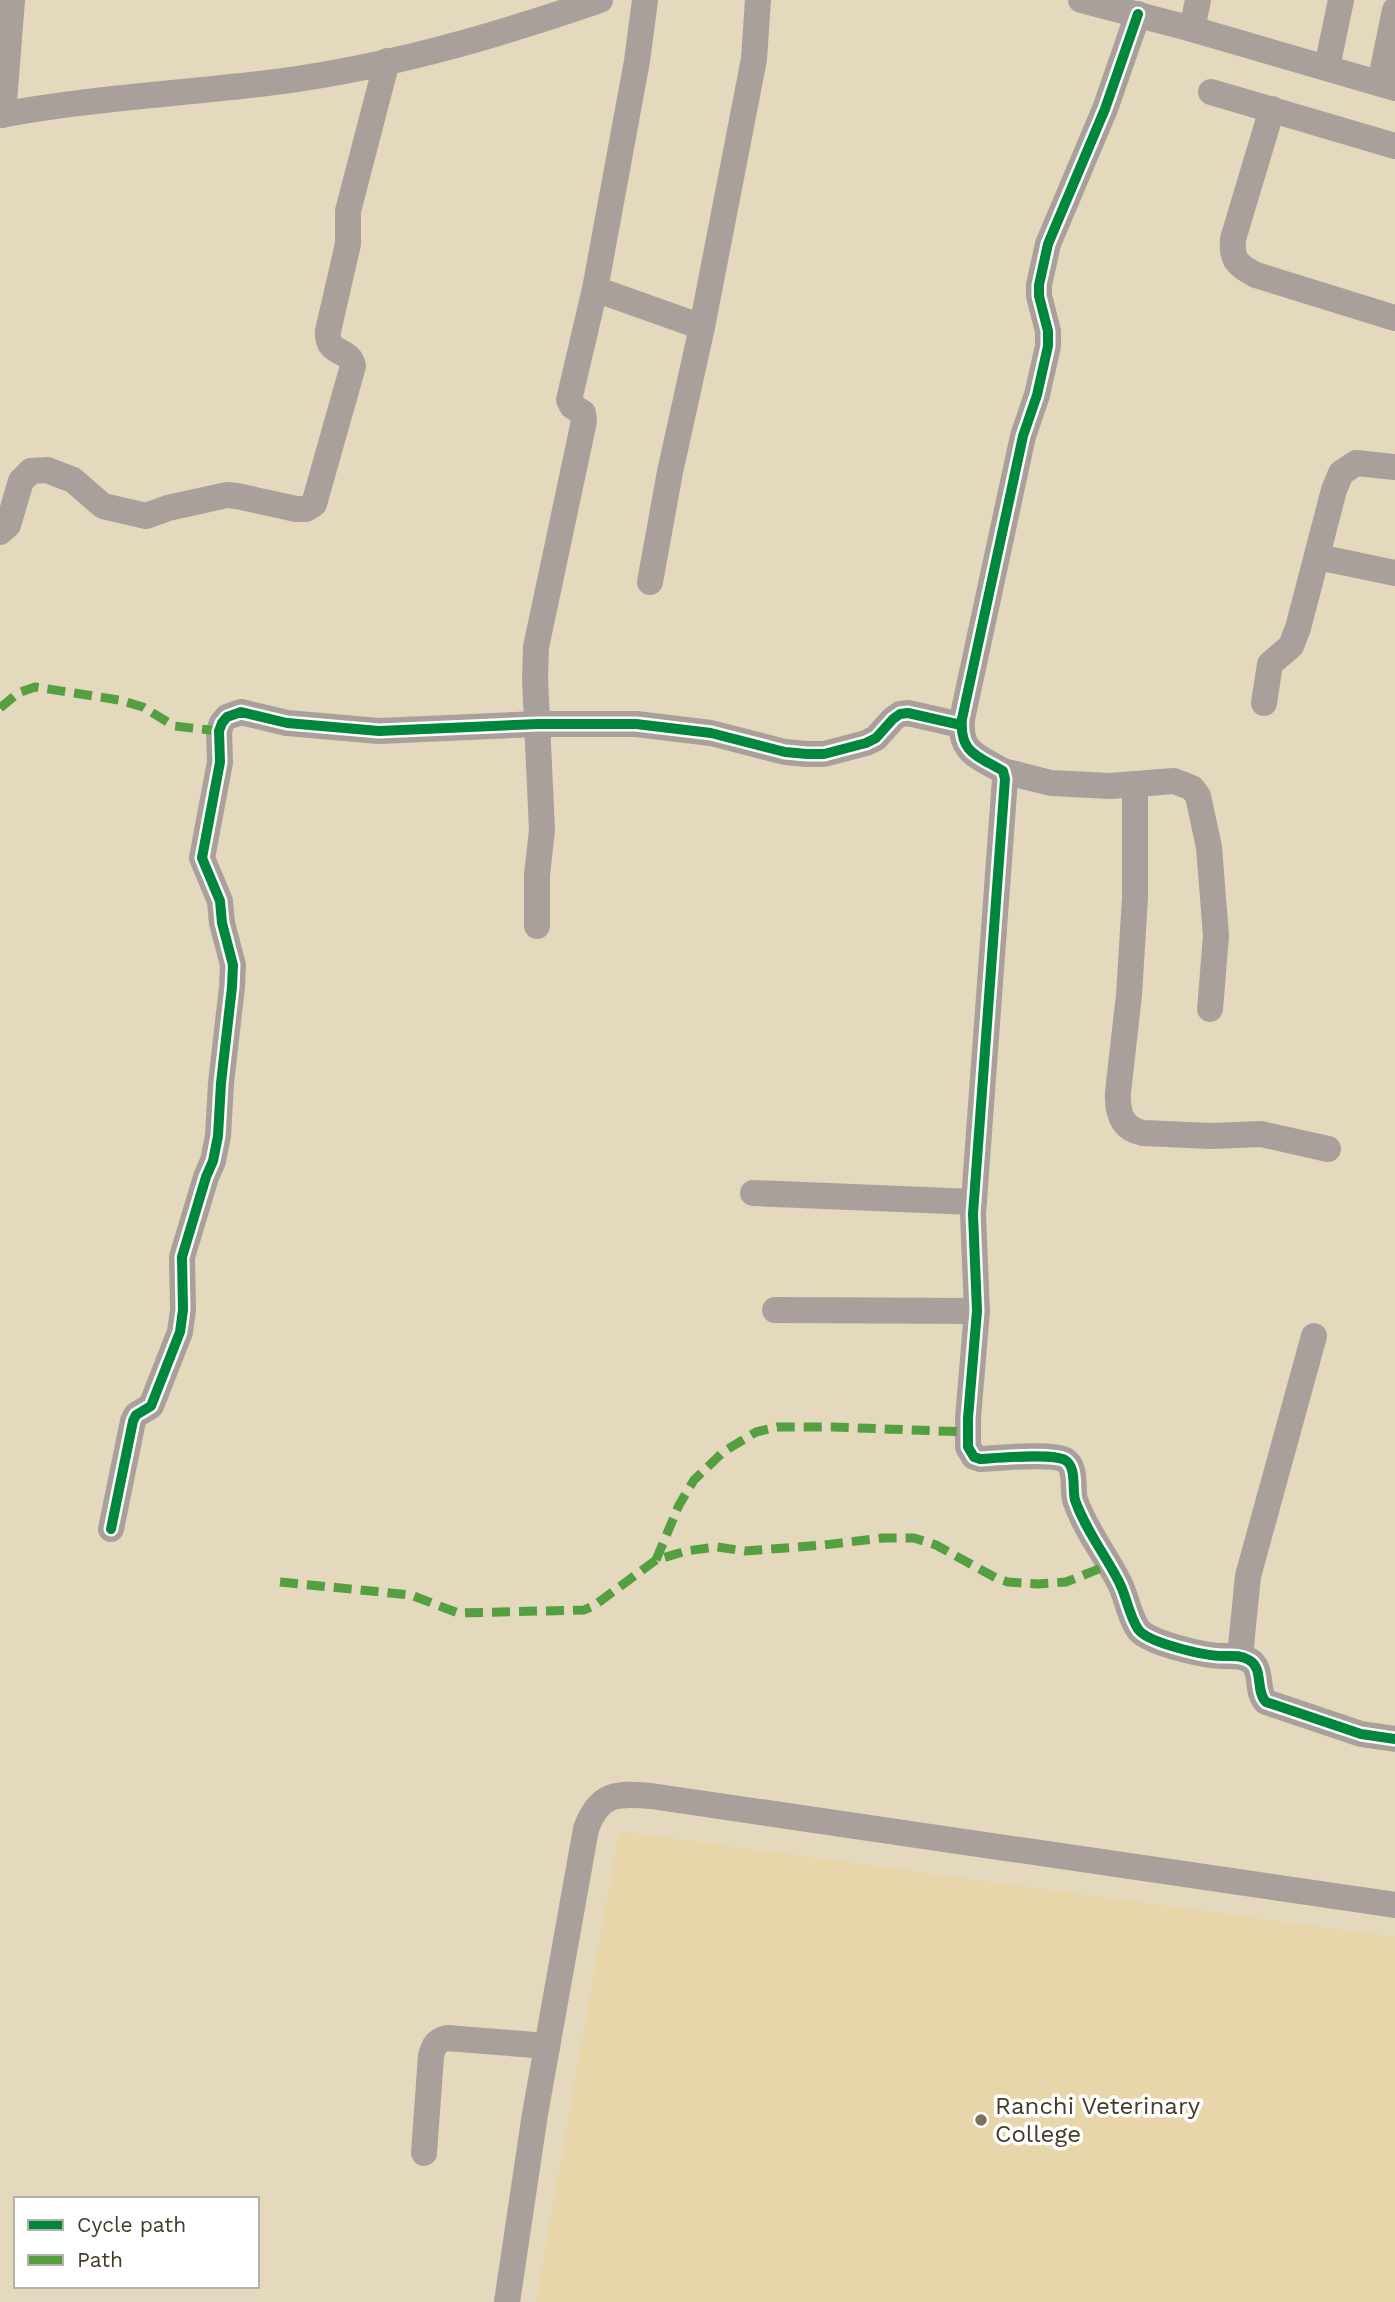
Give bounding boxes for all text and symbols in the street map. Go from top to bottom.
place label: Ranchi Veterinary College [995,2092,1201,2148]
marker: Ranchi Veterinary College [973,2112,989,2128]
legend [14,2197,259,2288]
text: Cycle path [77,2212,186,2237]
text: Path [77,2247,123,2272]

